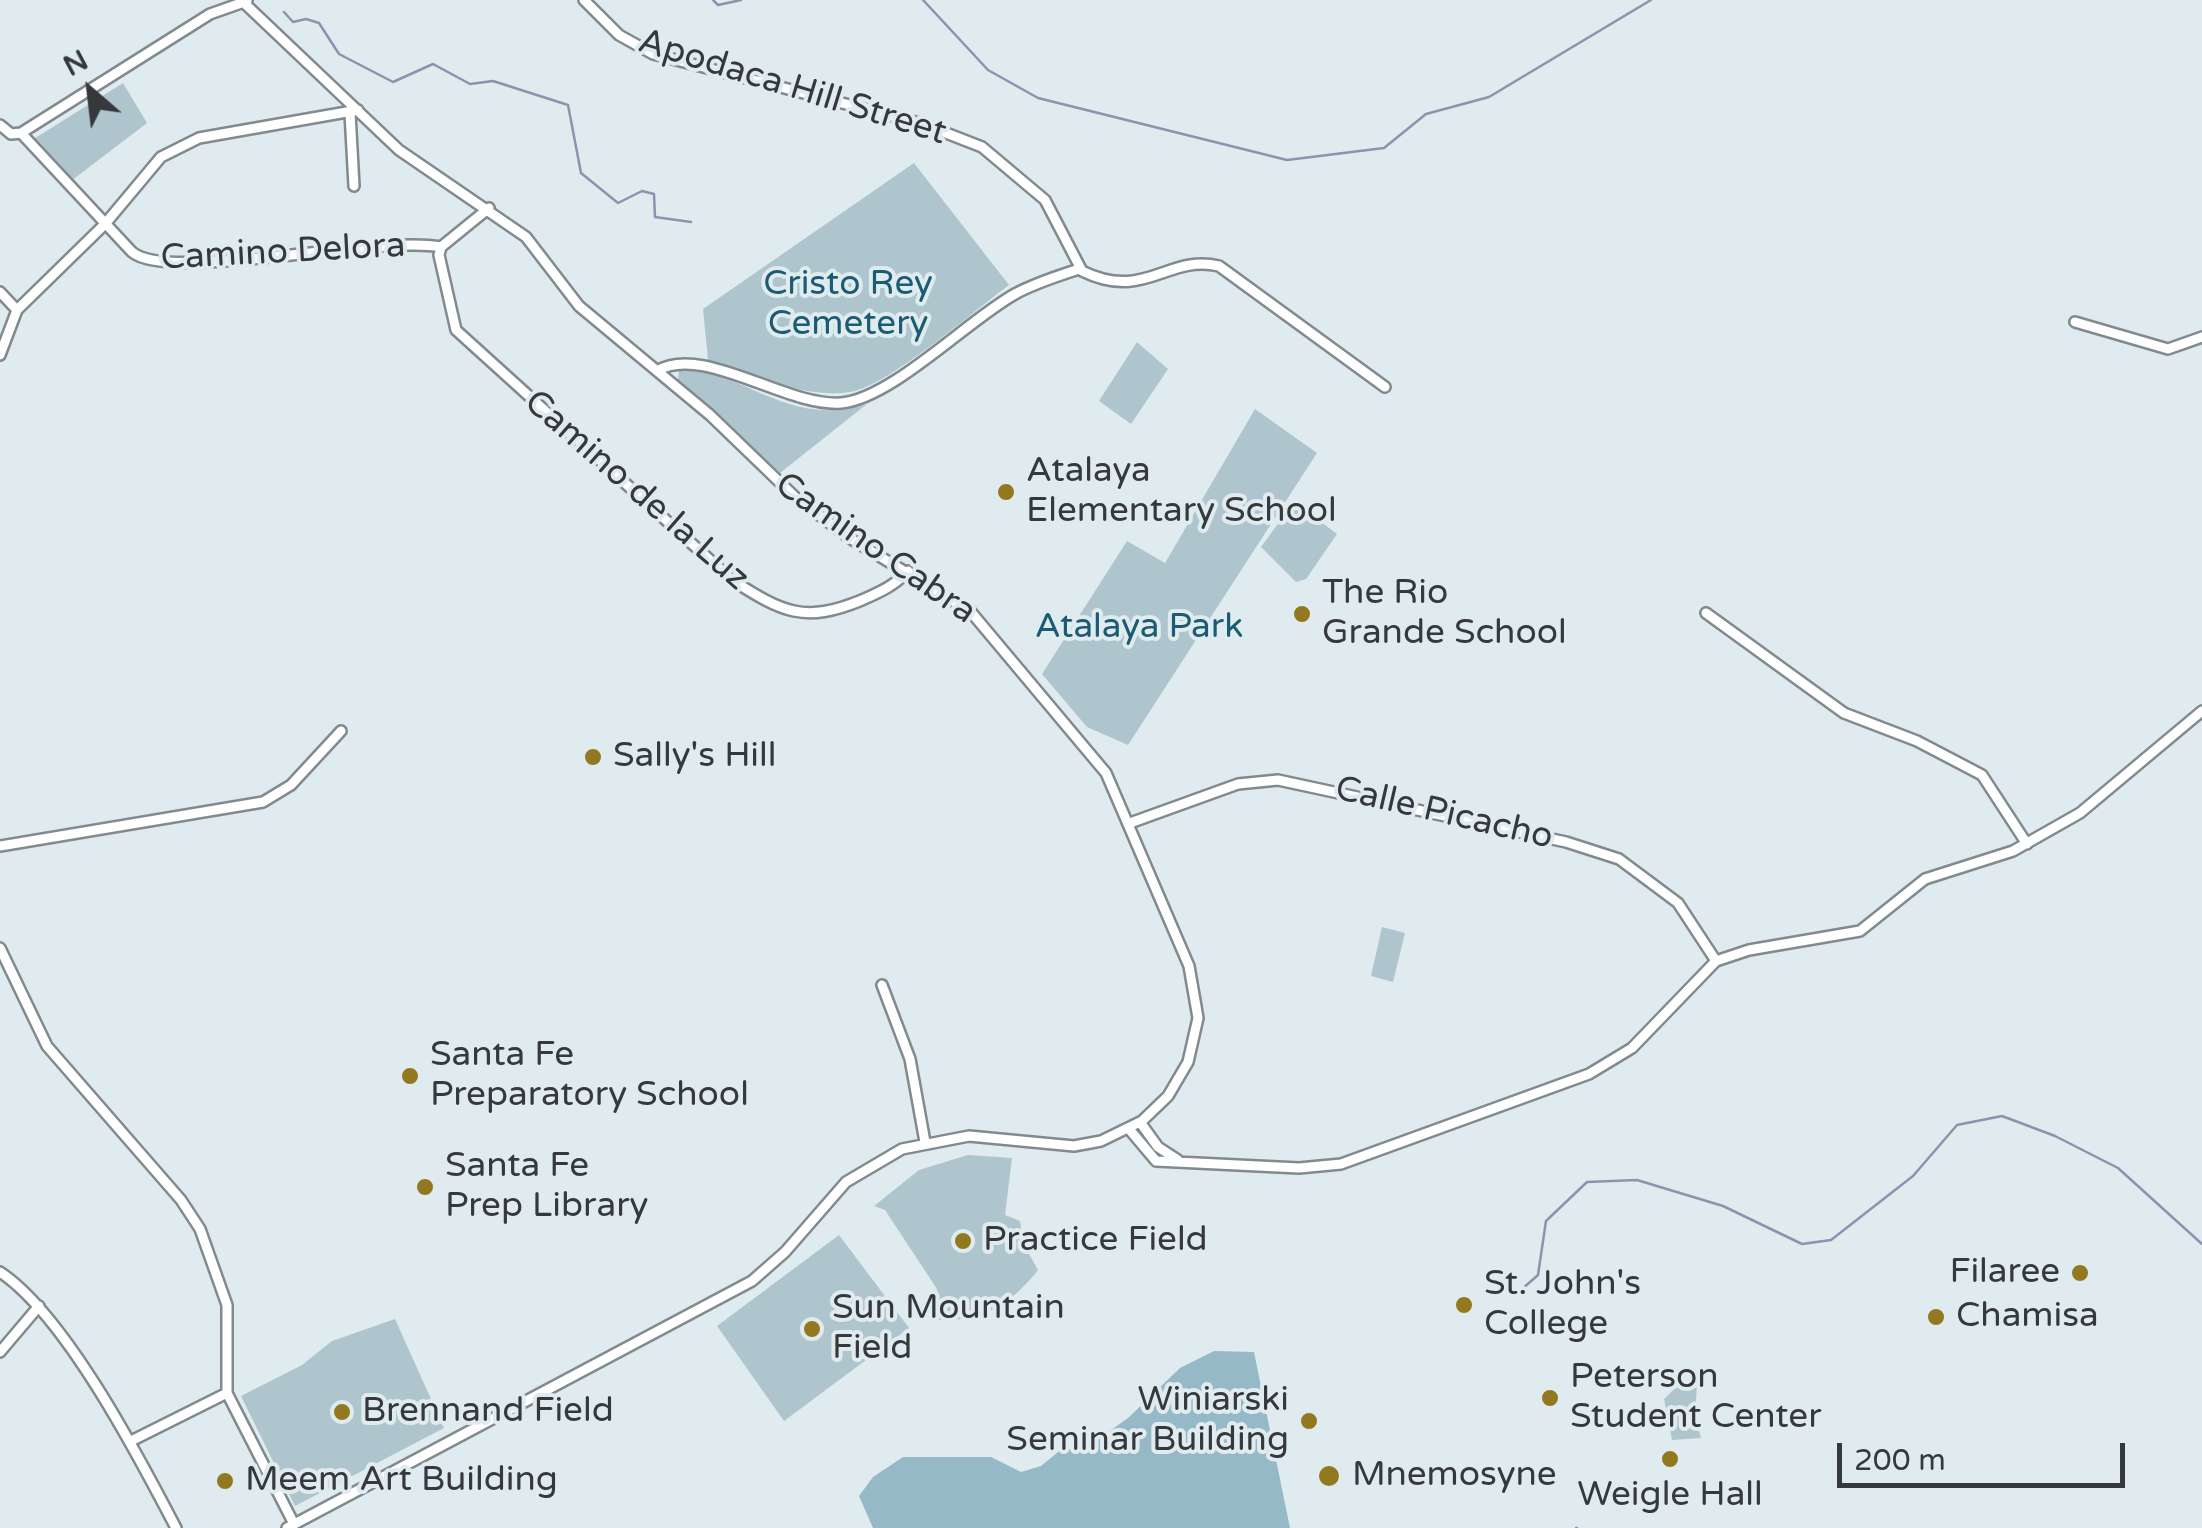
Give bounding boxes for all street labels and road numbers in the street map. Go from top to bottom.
street label: Apodaca Hill Street [633,21,951,155]
street label: Camino Delora [160,226,406,280]
street label: Camino de la Luz [515,382,757,600]
street label: Camino Cabra [766,464,984,634]
street label: Calle Picacho [1331,769,1557,859]

